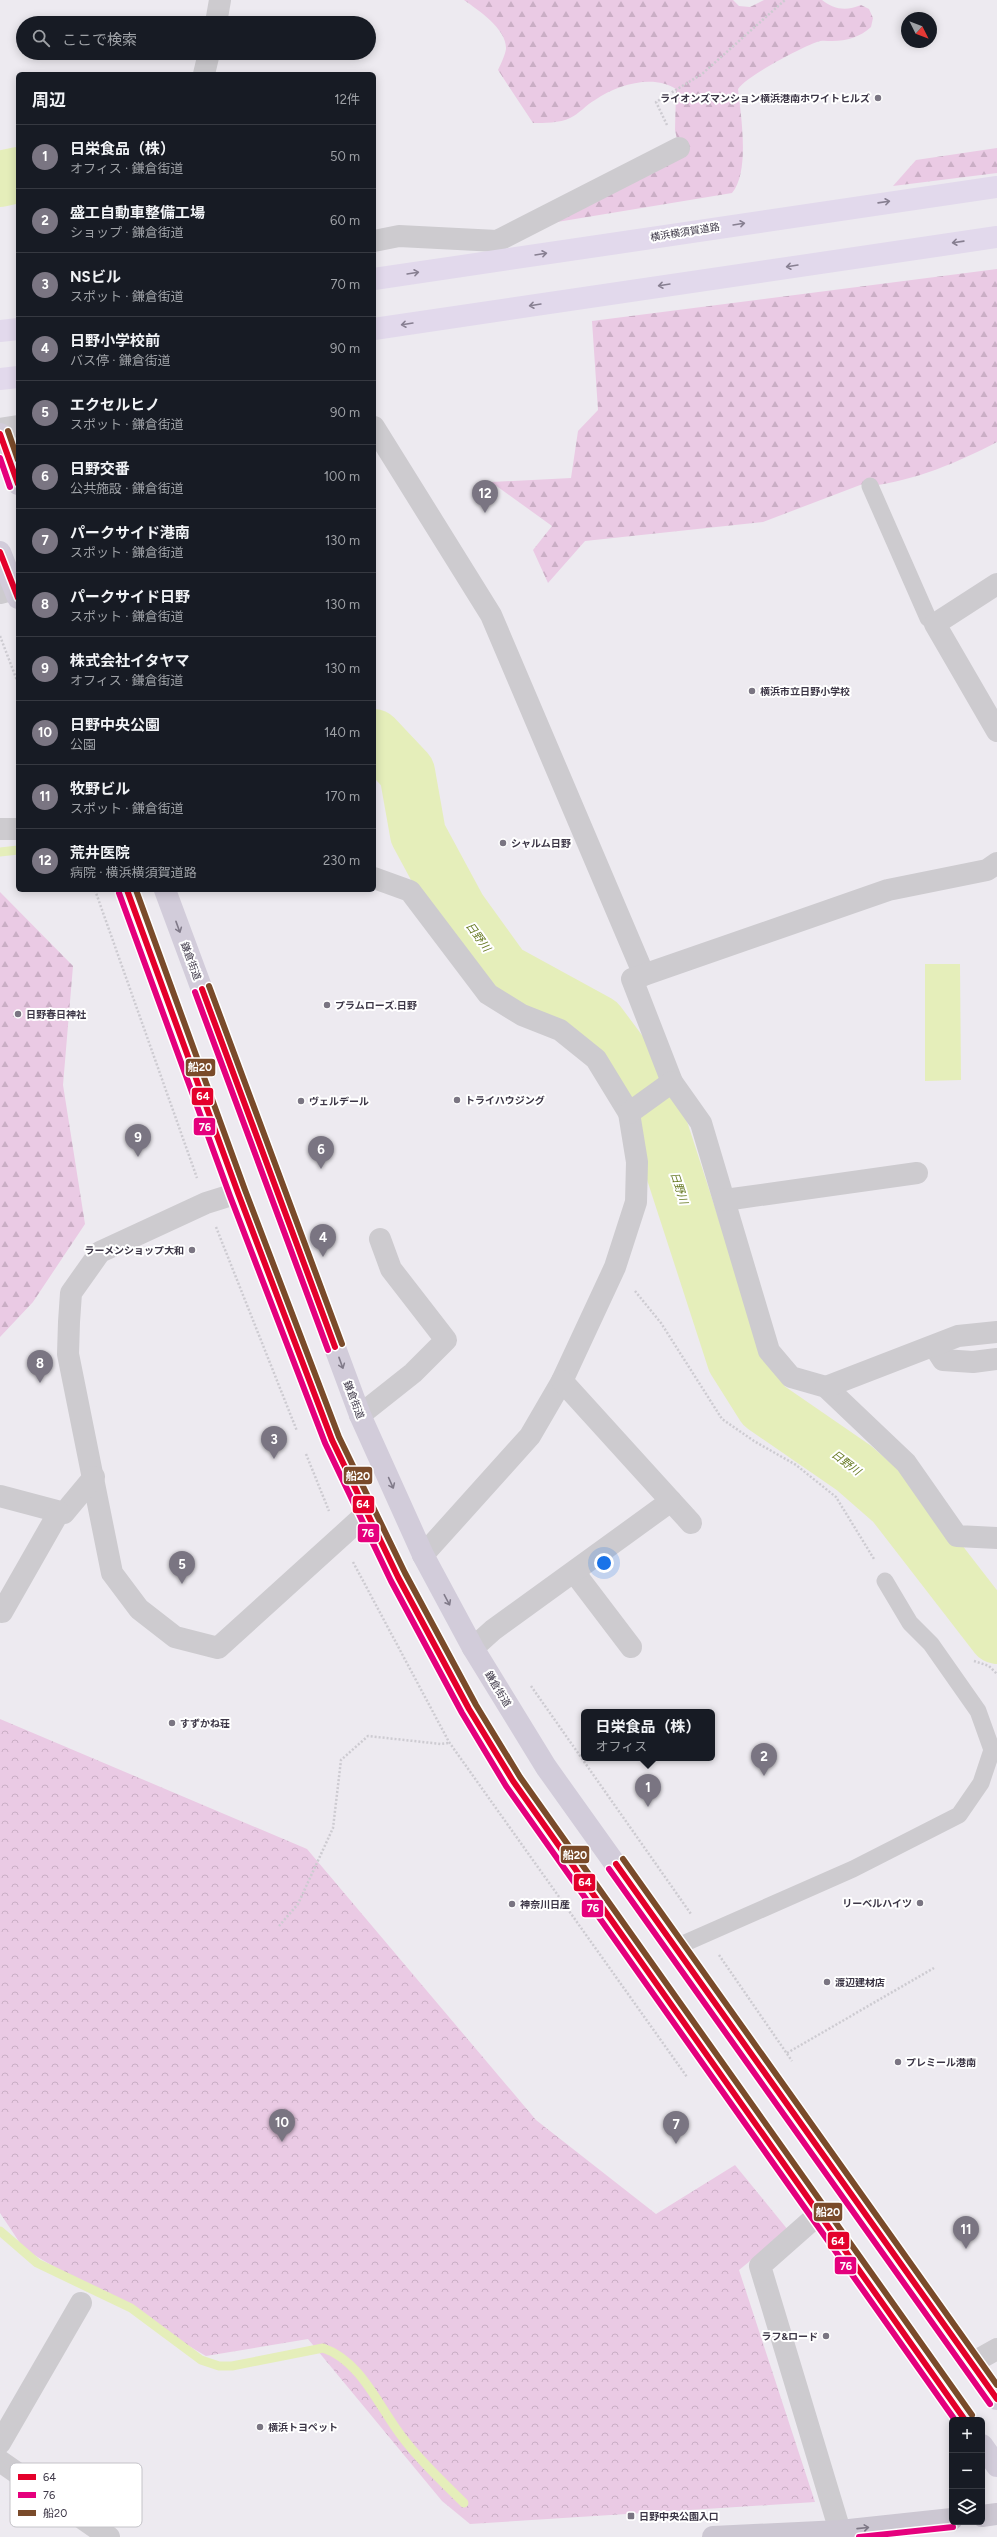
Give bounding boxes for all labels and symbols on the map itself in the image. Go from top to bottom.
north arrow [901,12,937,48]
place label: ライオンズマンション横浜港南ホワイトヒルズ [660,92,870,105]
marker: ライオンズマンション横浜港南ホワイトヒルズ [873,93,883,103]
one-way arrow [877,198,890,206]
street label: 横浜横須賀道路 [649,220,721,244]
one-way arrow [732,220,745,228]
one-way arrow [952,238,965,246]
one-way arrow [534,250,547,258]
one-way arrow [786,262,799,270]
one-way arrow [406,269,419,277]
one-way arrow [658,281,671,289]
one-way arrow [529,301,542,309]
one-way arrow [401,320,414,328]
pin: 12 [472,480,498,513]
place label: 横浜市立日野小学校 [760,685,850,698]
marker: 横浜市立日野小学校 [747,686,757,696]
place label: シャルム日野 [511,837,572,850]
marker: シャルム日野 [498,838,508,848]
one-way arrow [175,920,183,932]
water label: 日野川 [463,920,494,955]
street label: 鎌倉街道 [178,940,204,982]
place label: プラムローズ.日野 [335,999,418,1012]
marker: プラムローズ.日野 [322,1000,332,1010]
place label: 日野春日神社 [26,1008,87,1021]
marker: 日野春日神社 [13,1009,23,1019]
line badge: 船20 [185,1058,216,1077]
text: 船20 [188,1061,212,1074]
line badge: 64 [191,1087,214,1106]
text: 64 [196,1090,210,1103]
place label: トライハウジング [465,1094,545,1107]
place label: ヴェルデール [309,1095,369,1108]
marker: トライハウジング [452,1095,462,1105]
marker: ヴェルデール [296,1096,306,1106]
line badge: 76 [193,1117,216,1136]
text: 76 [199,1121,212,1134]
pin: 9 [125,1124,151,1157]
pin: 6 [308,1136,334,1169]
water label: 日野川 [668,1170,691,1207]
pin: 4 [310,1224,336,1257]
place label: ラーメンショップ大和 [84,1244,184,1257]
marker: ラーメンショップ大和 [187,1245,197,1255]
pin: 8 [27,1350,53,1383]
one-way arrow [337,1357,345,1369]
street label: 鎌倉街道 [341,1379,367,1421]
pin: 3 [261,1426,287,1459]
water label: 日野川 [829,1448,864,1479]
line badge: 船20 [343,1466,373,1485]
text: 船20 [346,1470,370,1483]
one-way arrow [387,1477,395,1489]
line badge: 64 [352,1495,375,1514]
text: 64 [356,1498,370,1511]
line badge: 76 [357,1523,380,1543]
text: 76 [362,1527,375,1540]
pin: 5 [169,1551,195,1584]
your location [594,1553,614,1573]
one-way arrow [444,1594,452,1606]
street label: 鎌倉街道 [482,1669,514,1709]
place label: すずかね荘 [180,1717,230,1730]
marker: すずかね荘 [167,1718,177,1728]
pin: 2 [751,1743,777,1776]
pin: 1 [635,1774,661,1807]
line badge: 船20 [560,1845,590,1864]
text: 船20 [563,1849,587,1862]
line badge: 64 [573,1873,596,1892]
text: 64 [578,1876,592,1889]
place label: リーベルハイツ [842,1897,912,1910]
place label: 神奈川日産 [520,1898,570,1911]
marker: リーベルハイツ [915,1898,925,1908]
marker: 神奈川日産 [507,1899,517,1909]
line badge: 76 [581,1899,604,1918]
text: 76 [587,1902,600,1915]
place label: 渡辺建材店 [835,1976,885,1989]
marker: 渡辺建材店 [822,1977,832,1987]
place label: プレミール港南 [906,2056,976,2069]
marker: プレミール港南 [893,2057,903,2067]
pin: 10 [269,2109,295,2142]
pin: 7 [663,2111,689,2144]
line badge: 船20 [813,2202,843,2222]
text: 船20 [816,2206,840,2219]
pin: 11 [953,2216,979,2249]
line badge: 64 [827,2231,850,2250]
text: 64 [831,2235,845,2248]
line badge: 76 [834,2256,857,2275]
text: 76 [840,2260,853,2273]
place label: ラフ&ロード [762,2330,818,2343]
marker: ラフ&ロード [821,2331,831,2341]
place label: 横浜トヨペット [268,2421,338,2434]
marker: 横浜トヨペット [255,2422,265,2432]
legend [10,2463,142,2527]
text: 64 [43,2471,56,2484]
text: 76 [43,2489,55,2502]
text: 船20 [43,2507,67,2520]
place label: 日野中央公園入口 [639,2510,719,2523]
marker: 日野中央公園入口 [626,2511,636,2521]
one-way arrow [856,2525,869,2532]

